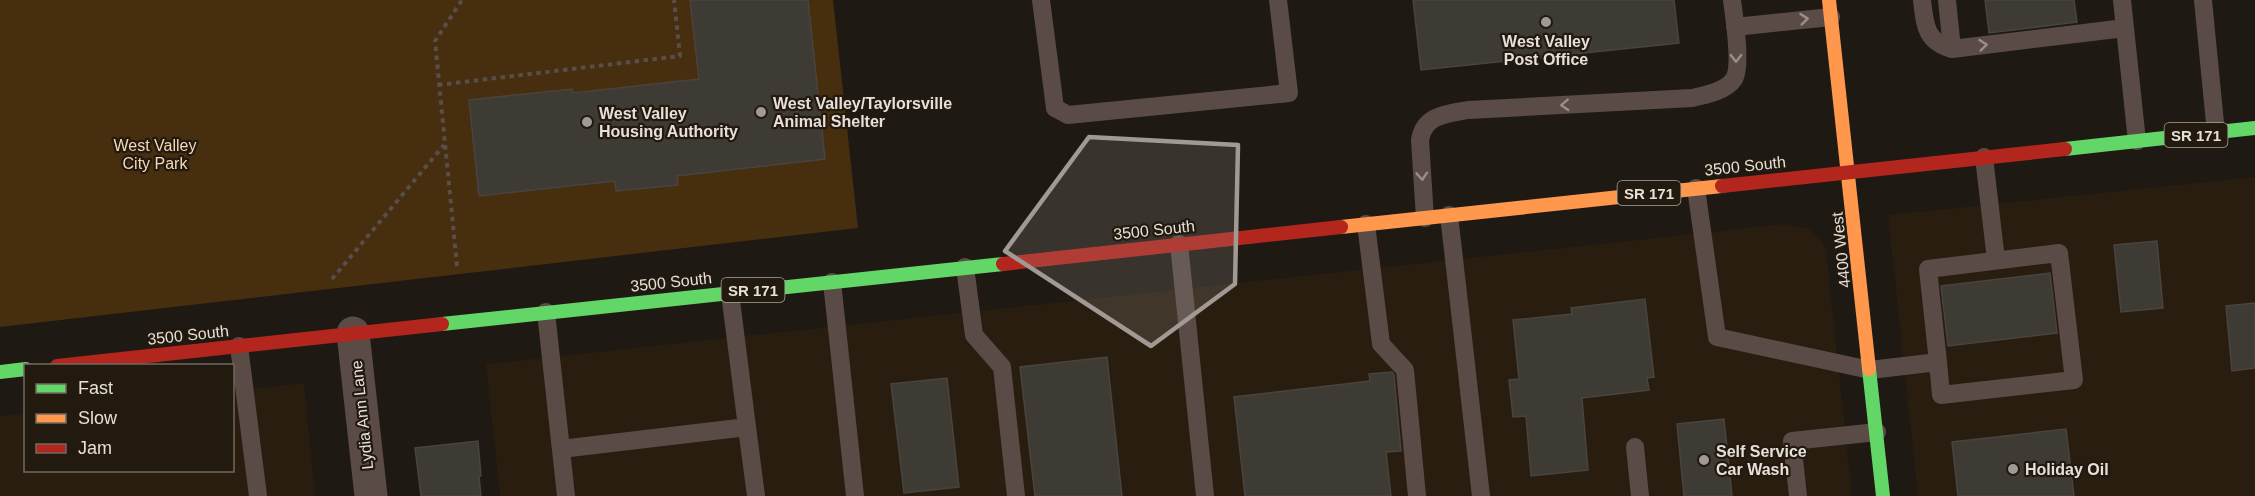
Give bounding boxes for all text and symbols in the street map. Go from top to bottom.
one-way arrow [1800,13,1809,26]
marker: West Valley Post Office [1539,15,1553,29]
place label: West Valley Post Office [1502,33,1590,68]
one-way arrow [1978,39,1987,52]
one-way arrow [1730,54,1743,63]
place label: West Valley/Taylorsville Animal Shelter [773,95,952,130]
one-way arrow [1561,98,1570,111]
place label: West Valley Housing Authority [599,105,738,140]
marker: West Valley/Taylorsville Animal Shelter [754,105,768,119]
marker: West Valley Housing Authority [580,115,594,129]
road number: SR 171 [2164,123,2228,147]
park label: West Valley City Park [114,137,197,172]
street label: 3500 South [1703,153,1787,179]
one-way arrow [1415,171,1428,180]
road number: SR 171 [1618,181,1680,205]
street label: 4400 West [1829,211,1853,289]
street label: 3500 South [1112,217,1196,243]
street label: 3500 South [629,269,713,295]
road number: SR 171 [722,278,784,302]
street label: 3500 South [146,322,230,348]
street label: Lydia Ann Lane [348,359,376,470]
legend [24,364,234,472]
text: Fast [78,378,113,398]
text: Slow [78,408,118,428]
text: Jam [78,438,112,458]
place label: Self Service Car Wash [1716,443,1807,478]
marker: Self Service Car Wash [1697,453,1711,467]
place label: Holiday Oil [2025,461,2109,478]
marker: Holiday Oil [2006,462,2020,476]

